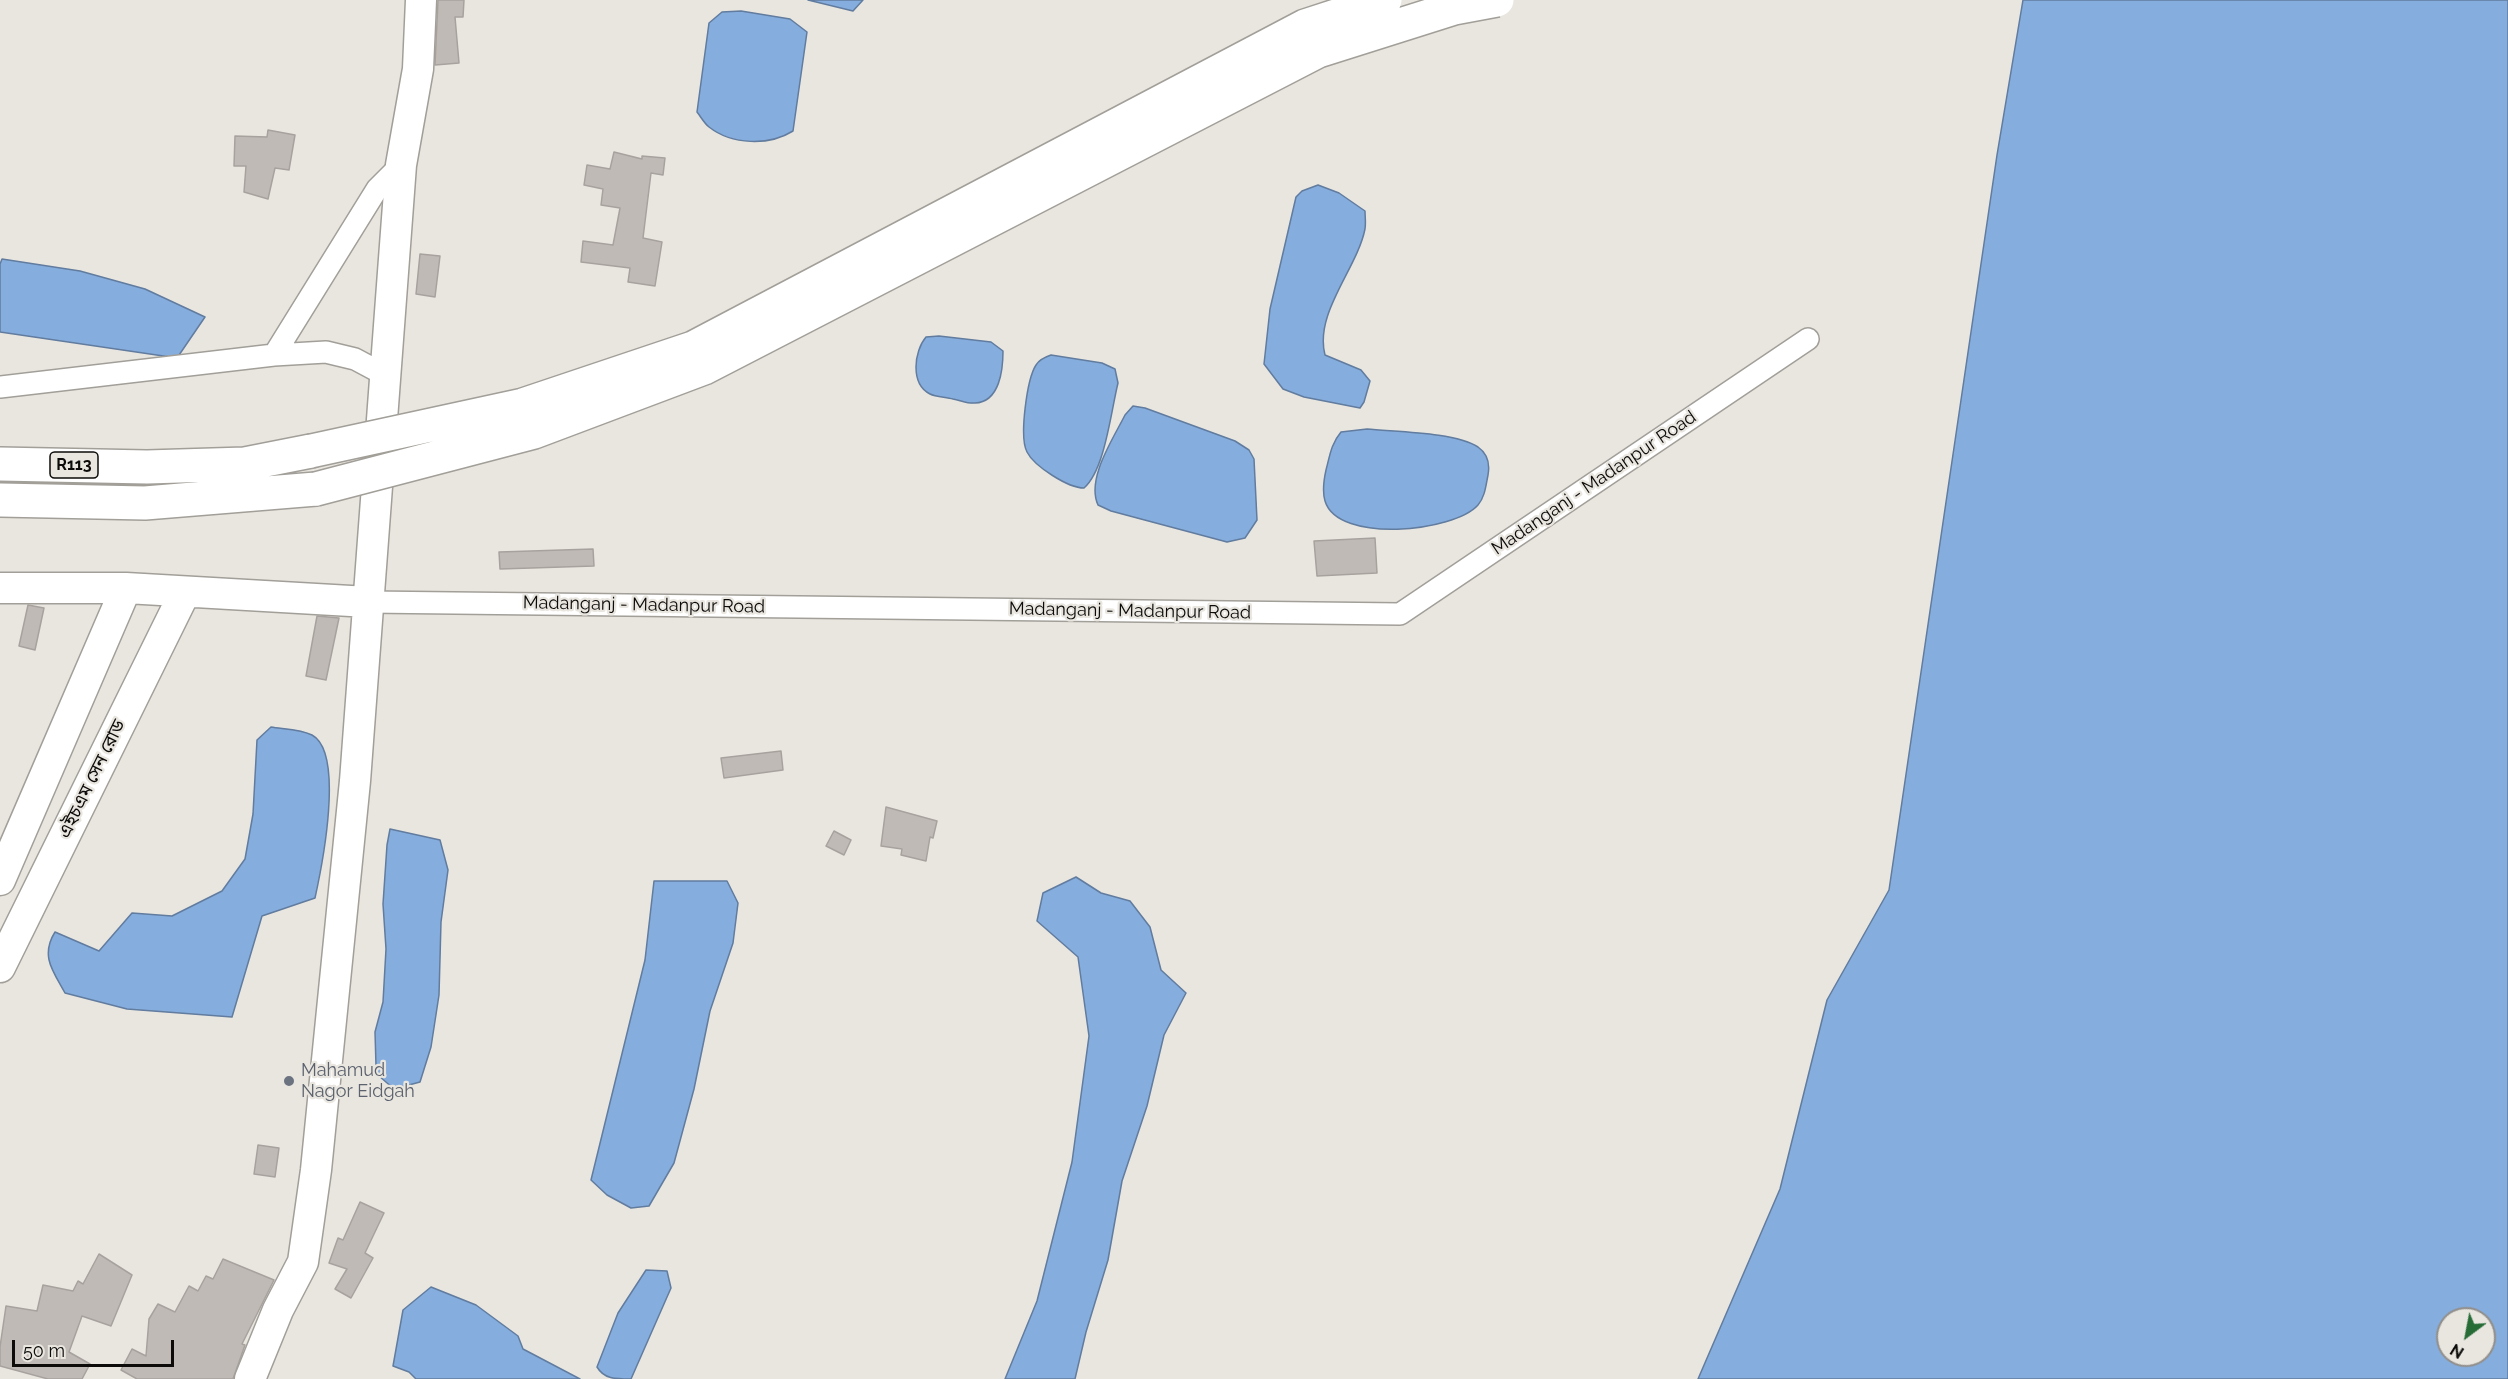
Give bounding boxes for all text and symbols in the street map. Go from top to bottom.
street label: Madanganj - Madanpur Road [1488,406,1700,560]
road number: R113 [50,452,98,478]
street label: Madanganj - Madanpur Road [523,592,765,618]
street label: Madanganj - Madanpur Road [1009,598,1251,624]
street label: এইচএম সেন রোড [54,716,130,842]
place label: Mahamud Nagor Eidgah [301,1060,415,1102]
marker: Mahamud Nagor Eidgah [282,1074,296,1088]
north arrow [2436,1307,2496,1367]
scale bar [15,1328,177,1366]
text: 50 m [23,1340,65,1361]
text: N [2447,1340,2467,1362]

